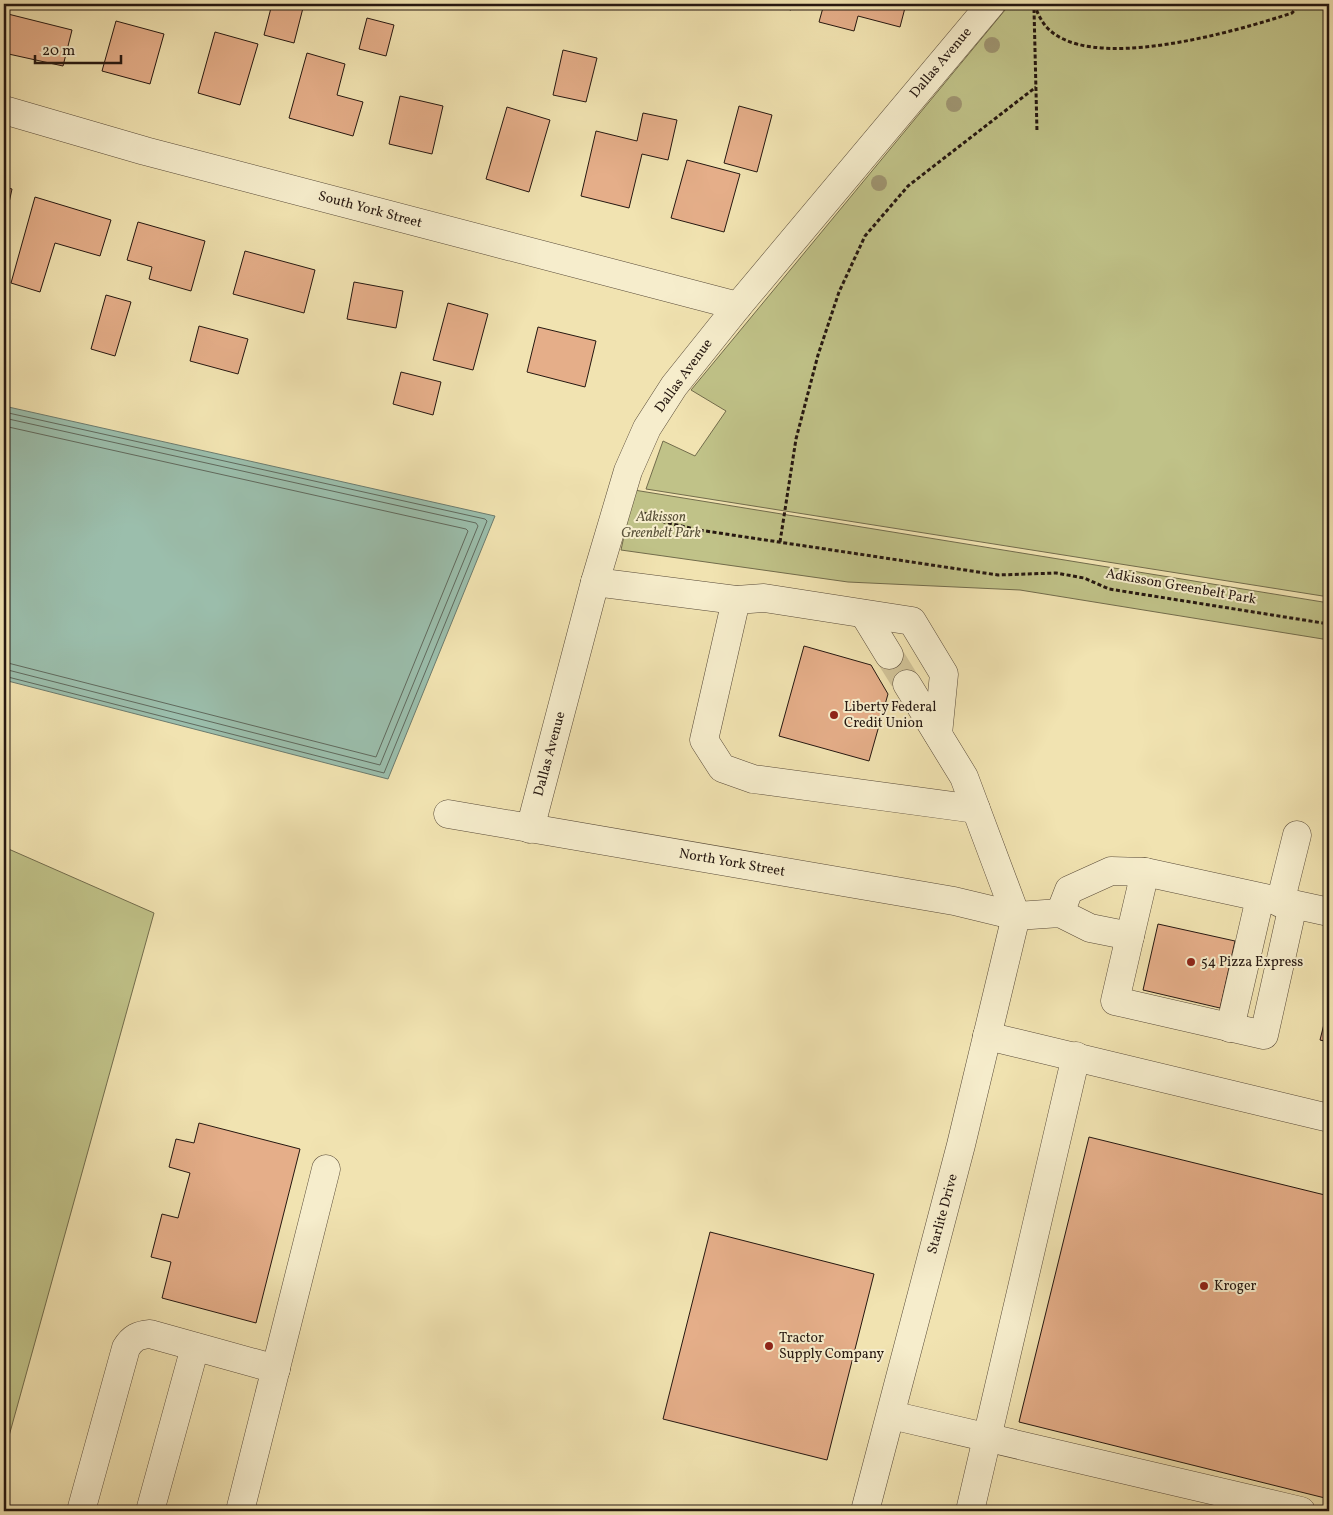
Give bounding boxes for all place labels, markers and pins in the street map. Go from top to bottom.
place label: Liberty Federal Credit Union [844,698,936,733]
marker: Liberty Federal Credit Union [828,709,840,721]
place label: 54 Pizza Express [1201,953,1303,972]
marker: 54 Pizza Express [1185,956,1197,968]
place label: Kroger [1214,1277,1257,1296]
marker: Kroger [1198,1280,1210,1292]
place label: Tractor Supply Company [779,1329,884,1364]
marker: Tractor Supply Company [763,1340,775,1352]

